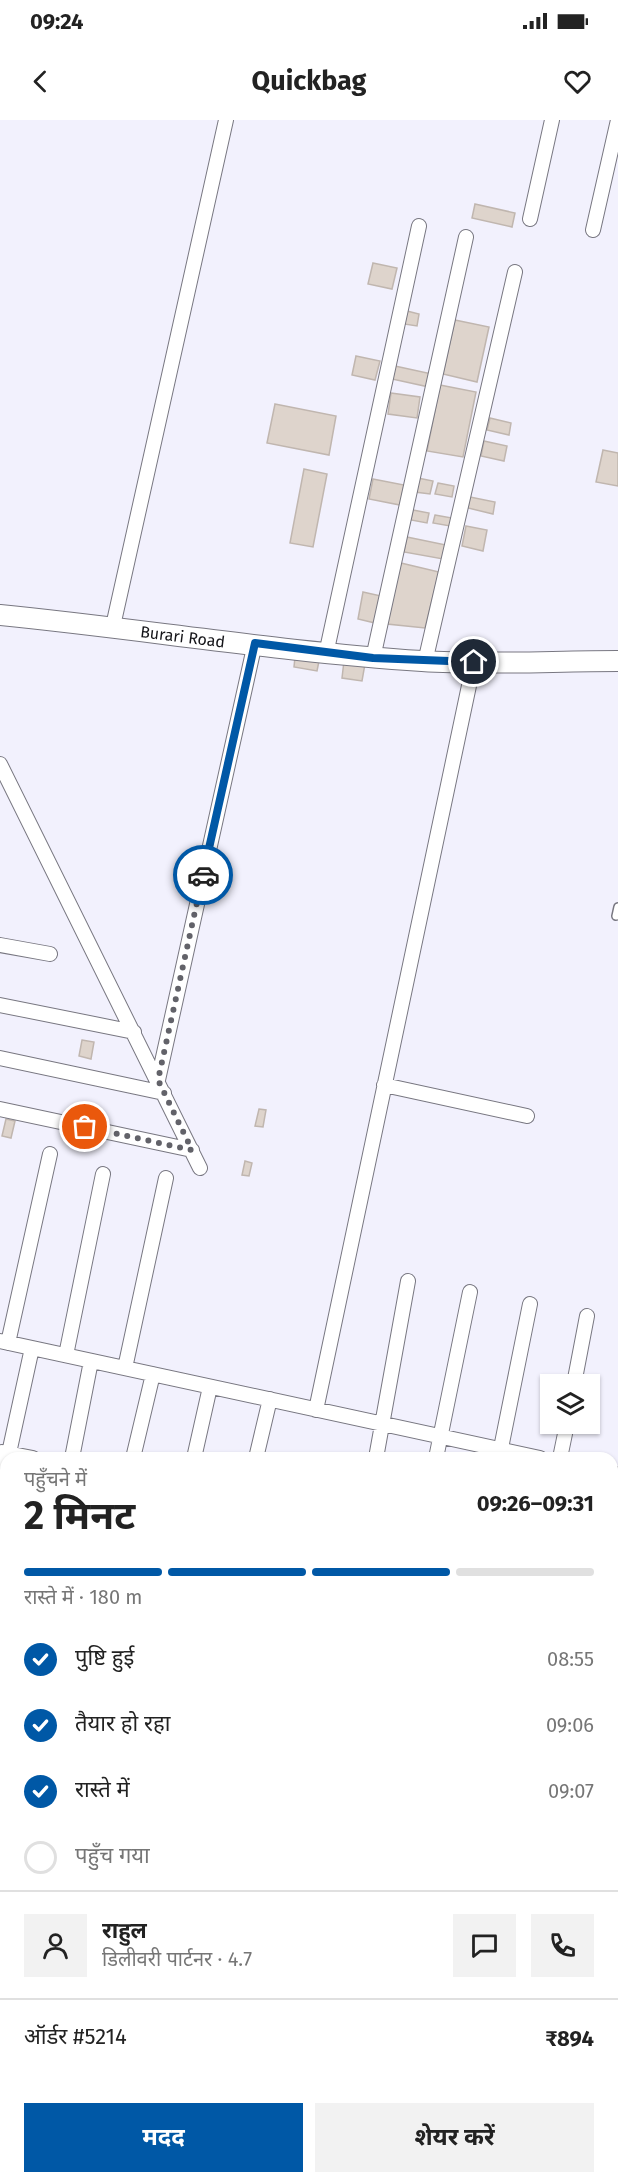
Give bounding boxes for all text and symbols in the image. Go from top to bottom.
text: 09:24 [30,8,83,35]
icon: back [24,65,57,98]
text: Quickbag [252,65,366,97]
icon: heart [561,65,594,98]
street label: Burari Road [139,622,226,652]
pin [448,636,499,687]
icon: home [457,645,490,678]
courier [173,845,233,905]
icon: car [187,859,220,892]
pin [59,1101,110,1152]
icon: bag [68,1110,101,1143]
map controls [540,1374,600,1434]
button: layers [540,1374,600,1434]
text: पहुँचने में [24,1467,87,1491]
text: 09:26–09:31 [477,1490,594,1517]
text: 2 मिनट [24,1493,135,1539]
text: रास्ते में · 180 m [24,1585,142,1609]
icon: check [24,1643,57,1676]
text: पुष्टि हुई [75,1644,134,1671]
text: 08:55 [547,1647,594,1671]
icon: check [24,1709,57,1742]
text: तैयार हो रहा [75,1710,170,1737]
text: 09:06 [546,1713,594,1737]
icon: check [24,1775,57,1808]
text: रास्ते में [75,1776,130,1803]
text: 09:07 [548,1779,594,1803]
text: पहुँच गया [75,1842,150,1869]
button: person [24,1914,87,1977]
button: chat [453,1914,516,1977]
button: phone [531,1914,594,1977]
text: राहुल [102,1917,147,1944]
text: डिलीवरी पार्टनर · 4.7 [102,1947,252,1971]
text: ऑर्डर #5214 [24,2023,127,2050]
text: ₹894 [545,2025,594,2052]
button: मदद [24,2103,303,2172]
button: शेयर करें [315,2103,594,2172]

